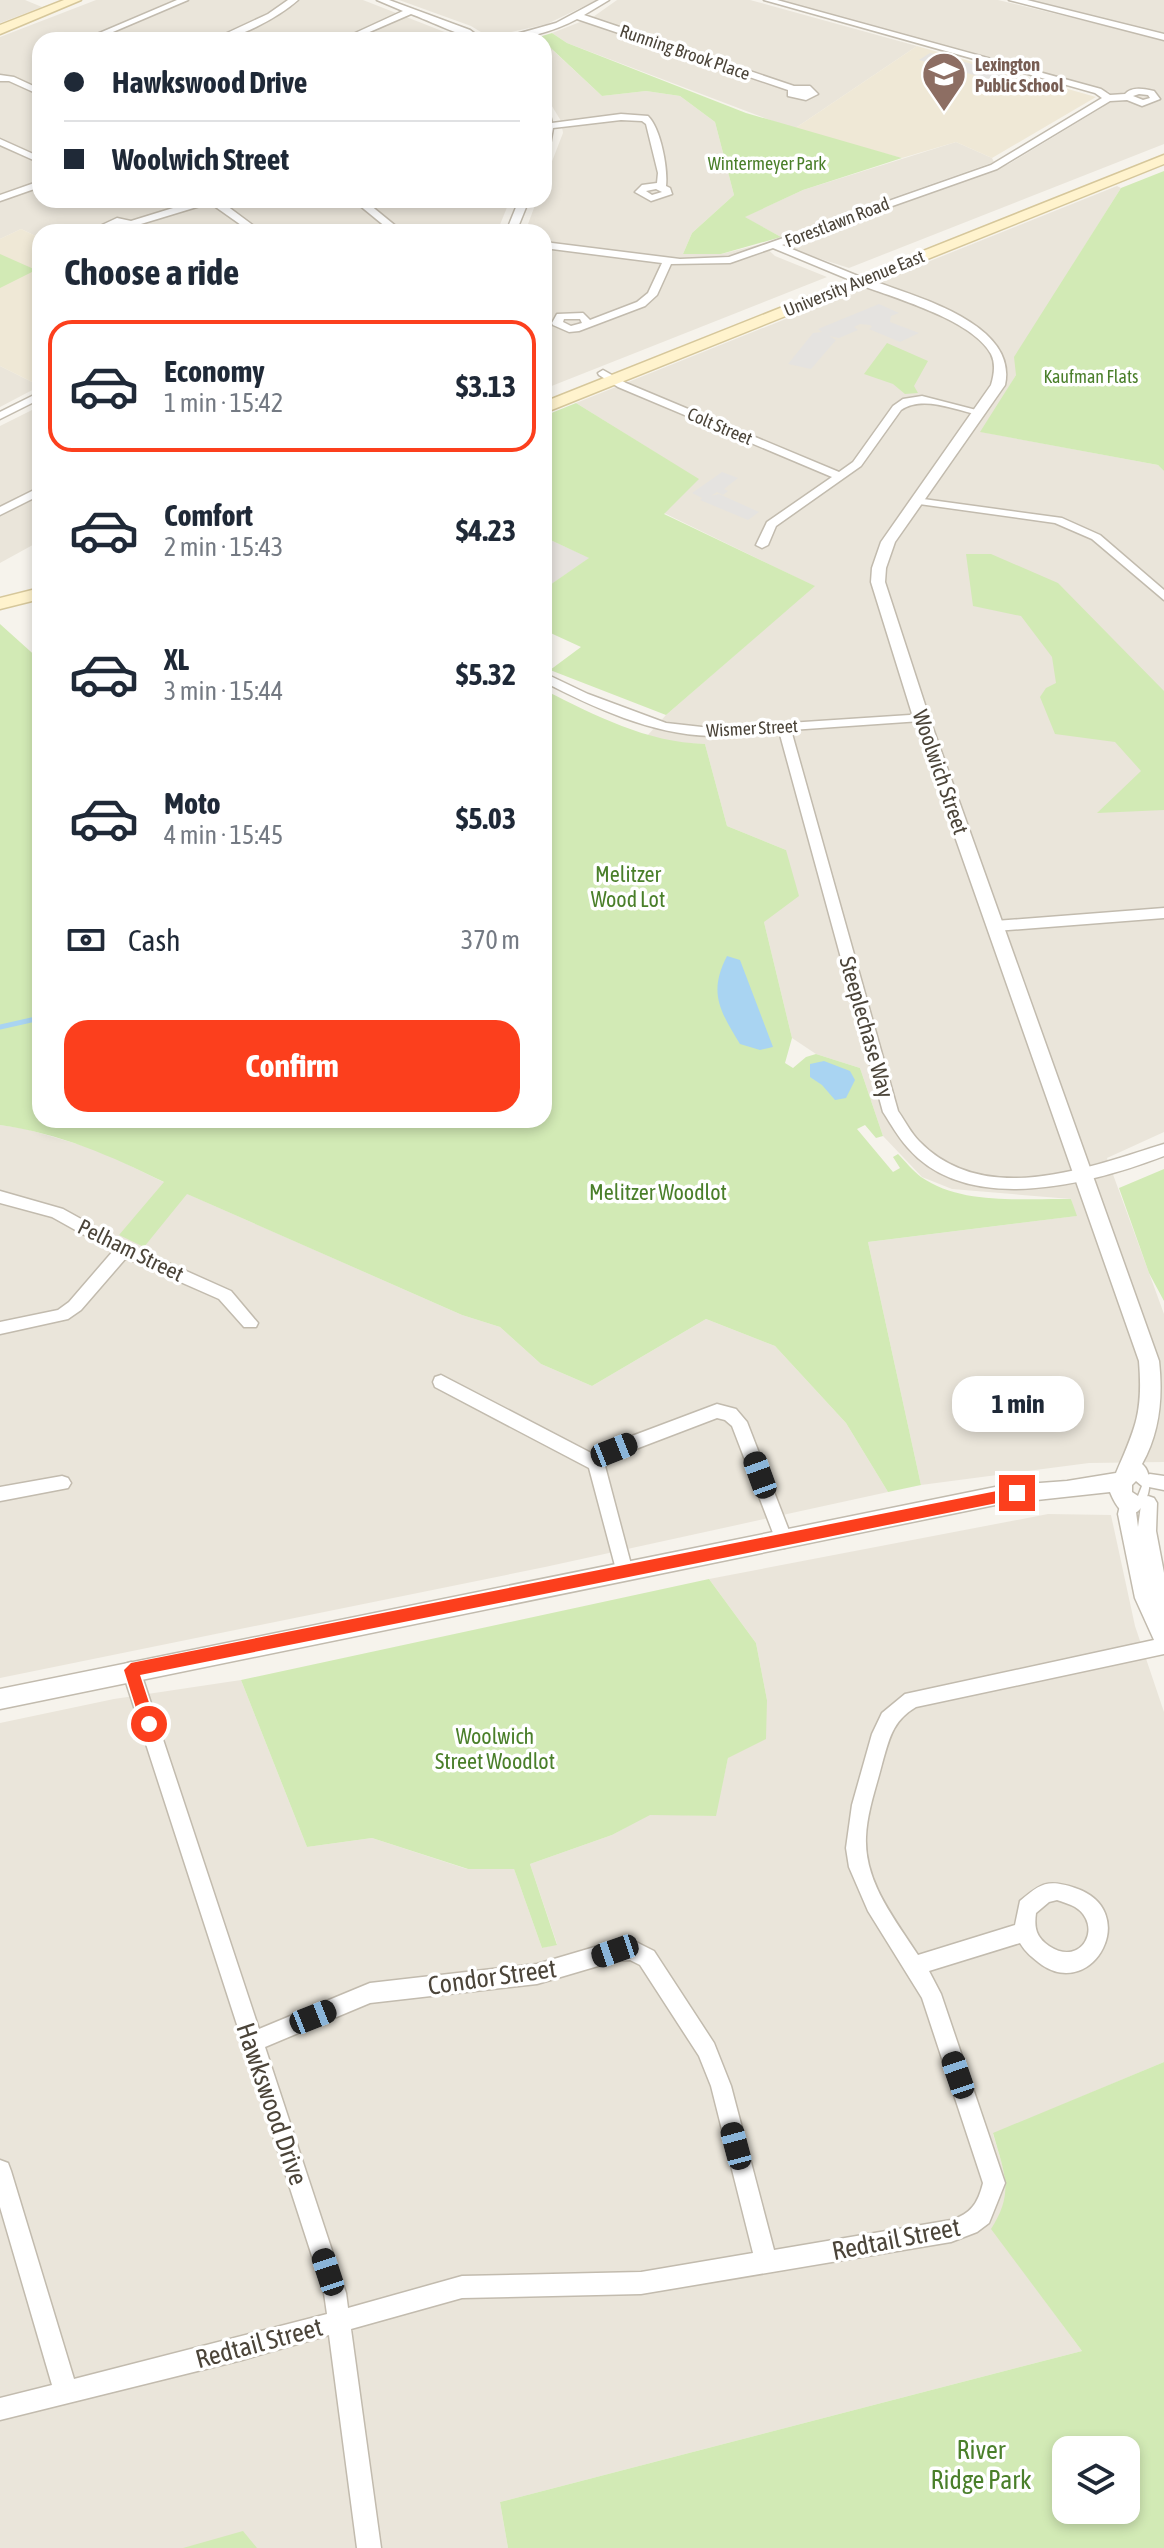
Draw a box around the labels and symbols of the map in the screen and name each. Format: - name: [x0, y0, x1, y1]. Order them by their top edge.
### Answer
- street label: Running Brook Place: [617, 20, 753, 84]
- school or university icon: Lexington Public School: [920, 50, 968, 113]
- place label: Lexington Public School: [975, 54, 1064, 96]
- park label: Wintermeyer Park: [708, 153, 826, 174]
- street label: Forestlawn Road: [782, 193, 892, 251]
- street label: University Avenue East: [781, 245, 927, 321]
- park label: Kaufman Flats: [1044, 366, 1138, 387]
- street label: Colt Street: [684, 403, 756, 449]
- street label: Woolwich Street: [908, 706, 974, 838]
- street label: Wismer Street: [706, 715, 798, 741]
- park label: Melitzer Wood Lot: [591, 861, 665, 912]
- street label: Steeplechase Way: [834, 953, 900, 1101]
- park label: Melitzer Woodlot: [589, 1179, 727, 1205]
- street label: Pelham Street: [74, 1213, 188, 1287]
- callout: 1 min: [951, 1377, 1083, 1433]
- car: [587, 1430, 641, 1470]
- car: [741, 1448, 779, 1502]
- route end: [999, 1475, 1035, 1511]
- route start: [131, 1706, 167, 1742]
- park label: Woolwich Street Woodlot: [435, 1723, 555, 1774]
- car: [588, 1932, 642, 1970]
- street label: Condor Street: [426, 1953, 558, 2001]
- car: [286, 1997, 340, 2037]
- street label: Hawkswood Drive: [230, 2019, 314, 2189]
- car: [939, 2048, 977, 2102]
- car: [718, 2120, 754, 2172]
- street label: Redtail Street: [829, 2212, 963, 2266]
- car: [309, 2245, 347, 2299]
- street label: Redtail Street: [192, 2312, 326, 2374]
- park label: River Ridge Park: [931, 2435, 1031, 2495]

